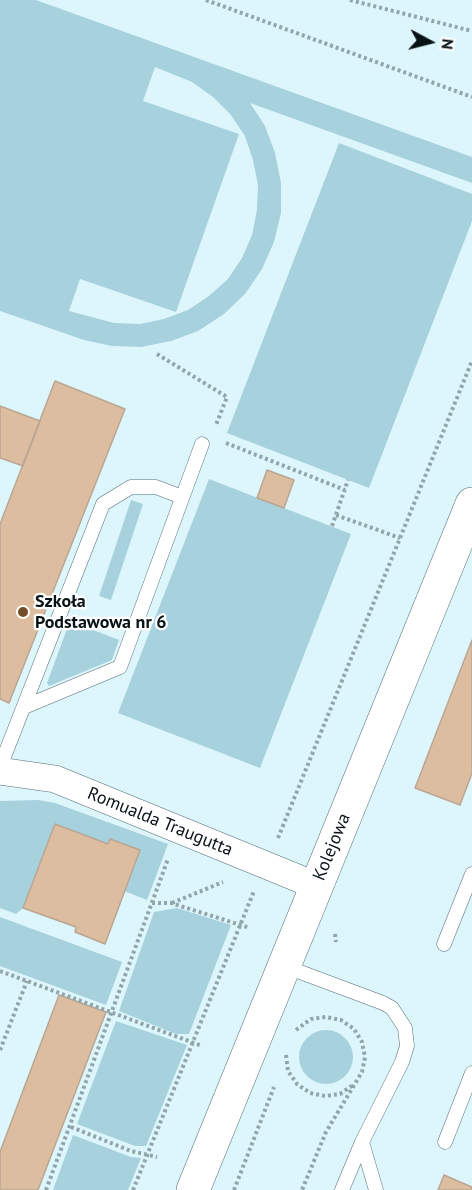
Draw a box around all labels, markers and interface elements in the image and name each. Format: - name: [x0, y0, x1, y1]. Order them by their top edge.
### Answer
- north arrow: [400, 12, 460, 72]
- text: N: [437, 38, 458, 51]
- place label: Szkoła Podstawowa nr 6: [35, 591, 166, 634]
- marker: Szkoła Podstawowa nr 6: [16, 605, 30, 619]
- street label: Romualda Traugutta: [84, 783, 236, 861]
- street label: Kolejowa: [309, 810, 355, 884]

